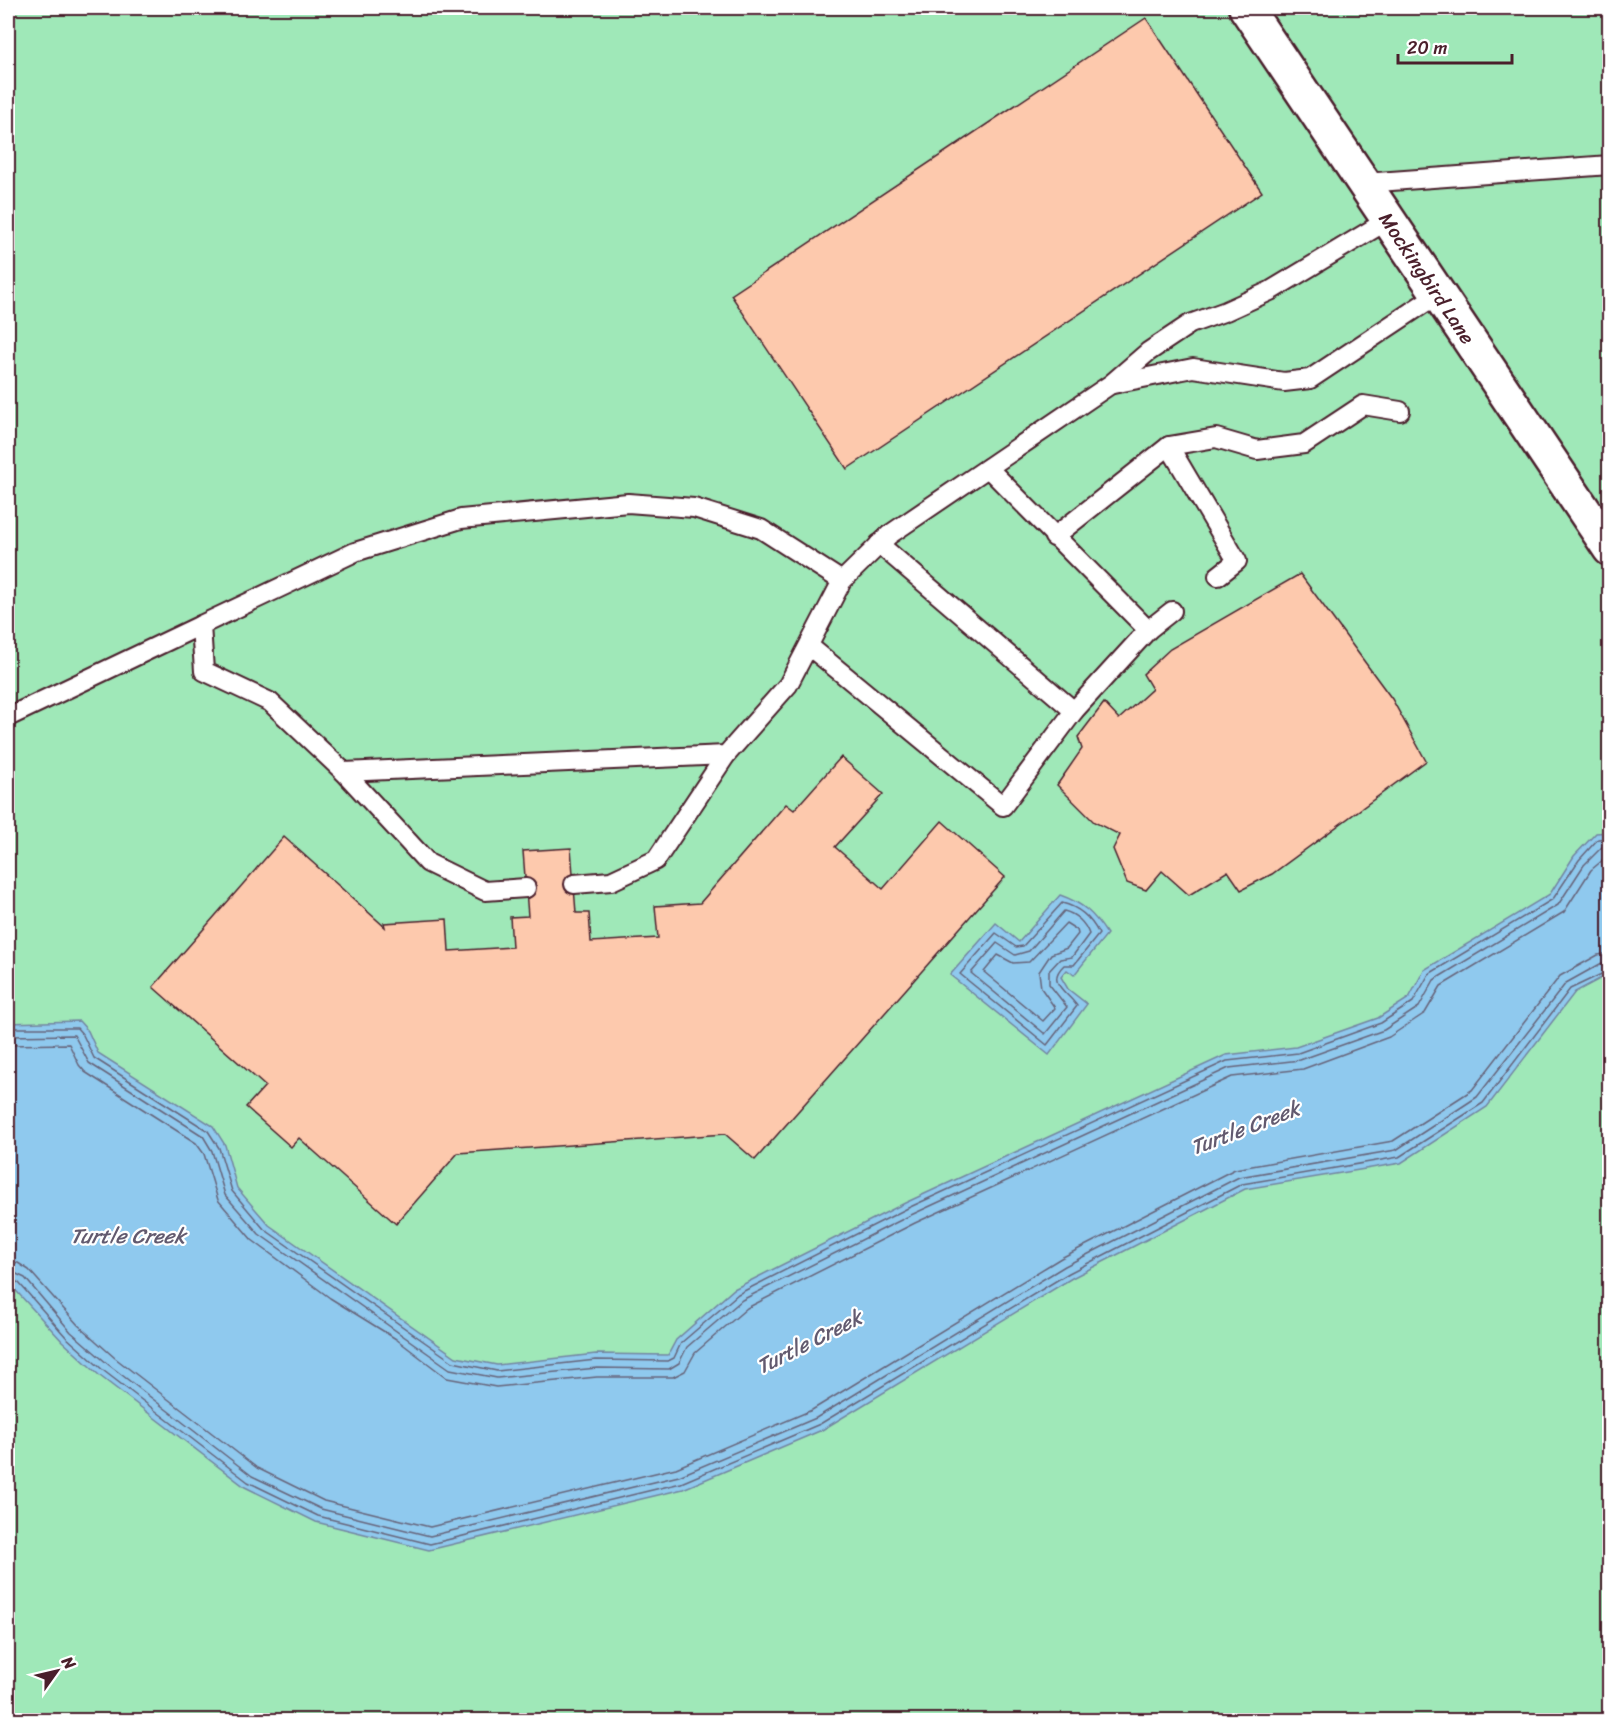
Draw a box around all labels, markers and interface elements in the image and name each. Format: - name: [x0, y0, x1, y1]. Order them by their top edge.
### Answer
- scale bar: [1398, 27, 1512, 65]
- text: 20 m: [1407, 32, 1447, 64]
- street label: Mockingbird Lane: [1369, 205, 1484, 352]
- water label: Turtle Creek: [1185, 1089, 1308, 1166]
- water label: Turtle Creek: [71, 1217, 188, 1255]
- water label: Turtle Creek: [749, 1298, 871, 1385]
- north arrow: [27, 1641, 87, 1701]
- text: N: [53, 1649, 85, 1676]

